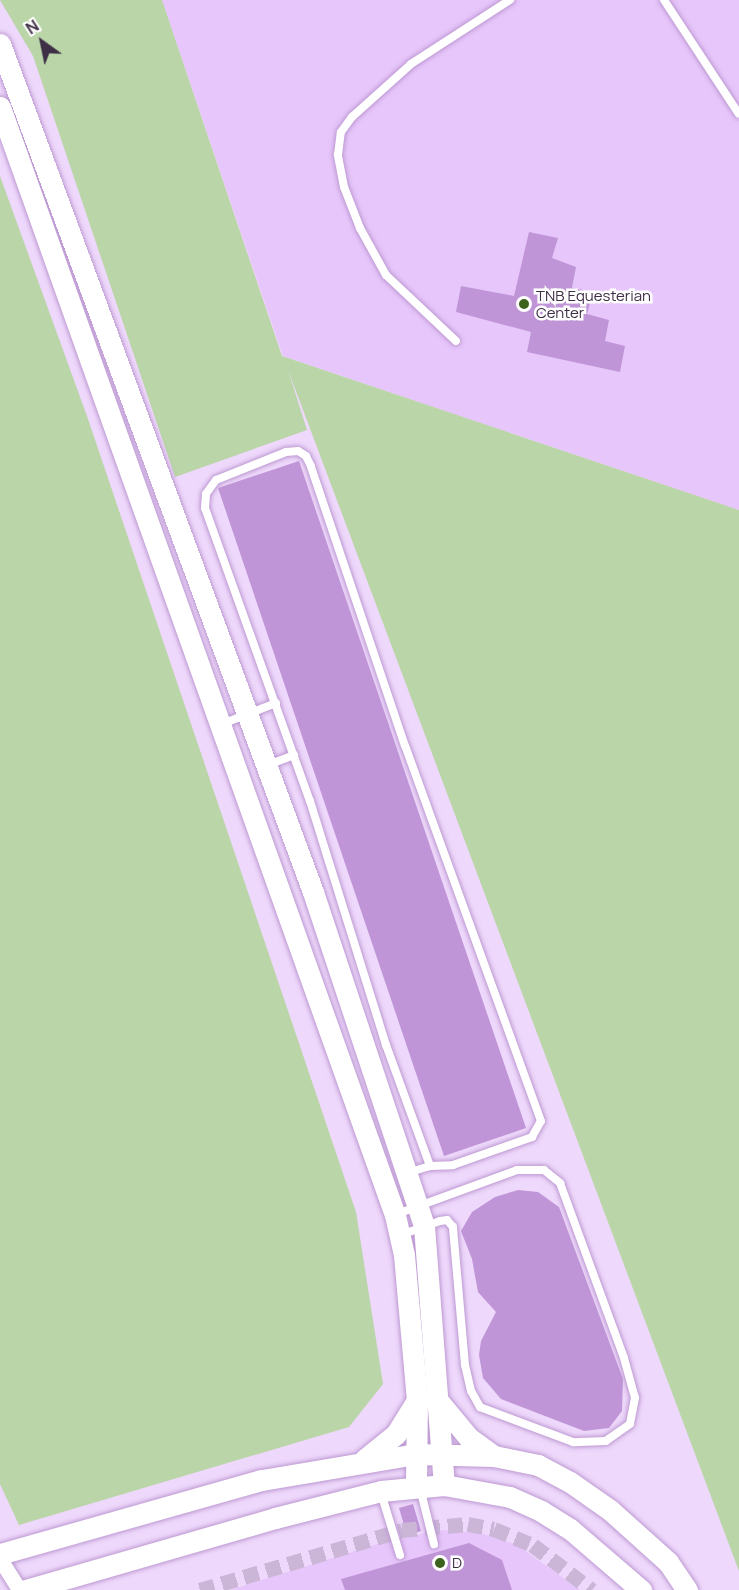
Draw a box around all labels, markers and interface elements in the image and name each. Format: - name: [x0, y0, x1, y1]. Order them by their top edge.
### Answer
- north arrow: [12, 12, 72, 72]
- text: N: [21, 15, 43, 39]
- place label: TNB Equesterian Center: [536, 286, 651, 321]
- marker: TNB Equesterian Center: [517, 297, 531, 311]
- place label: D: [452, 1554, 462, 1572]
- marker: D: [433, 1556, 447, 1570]

